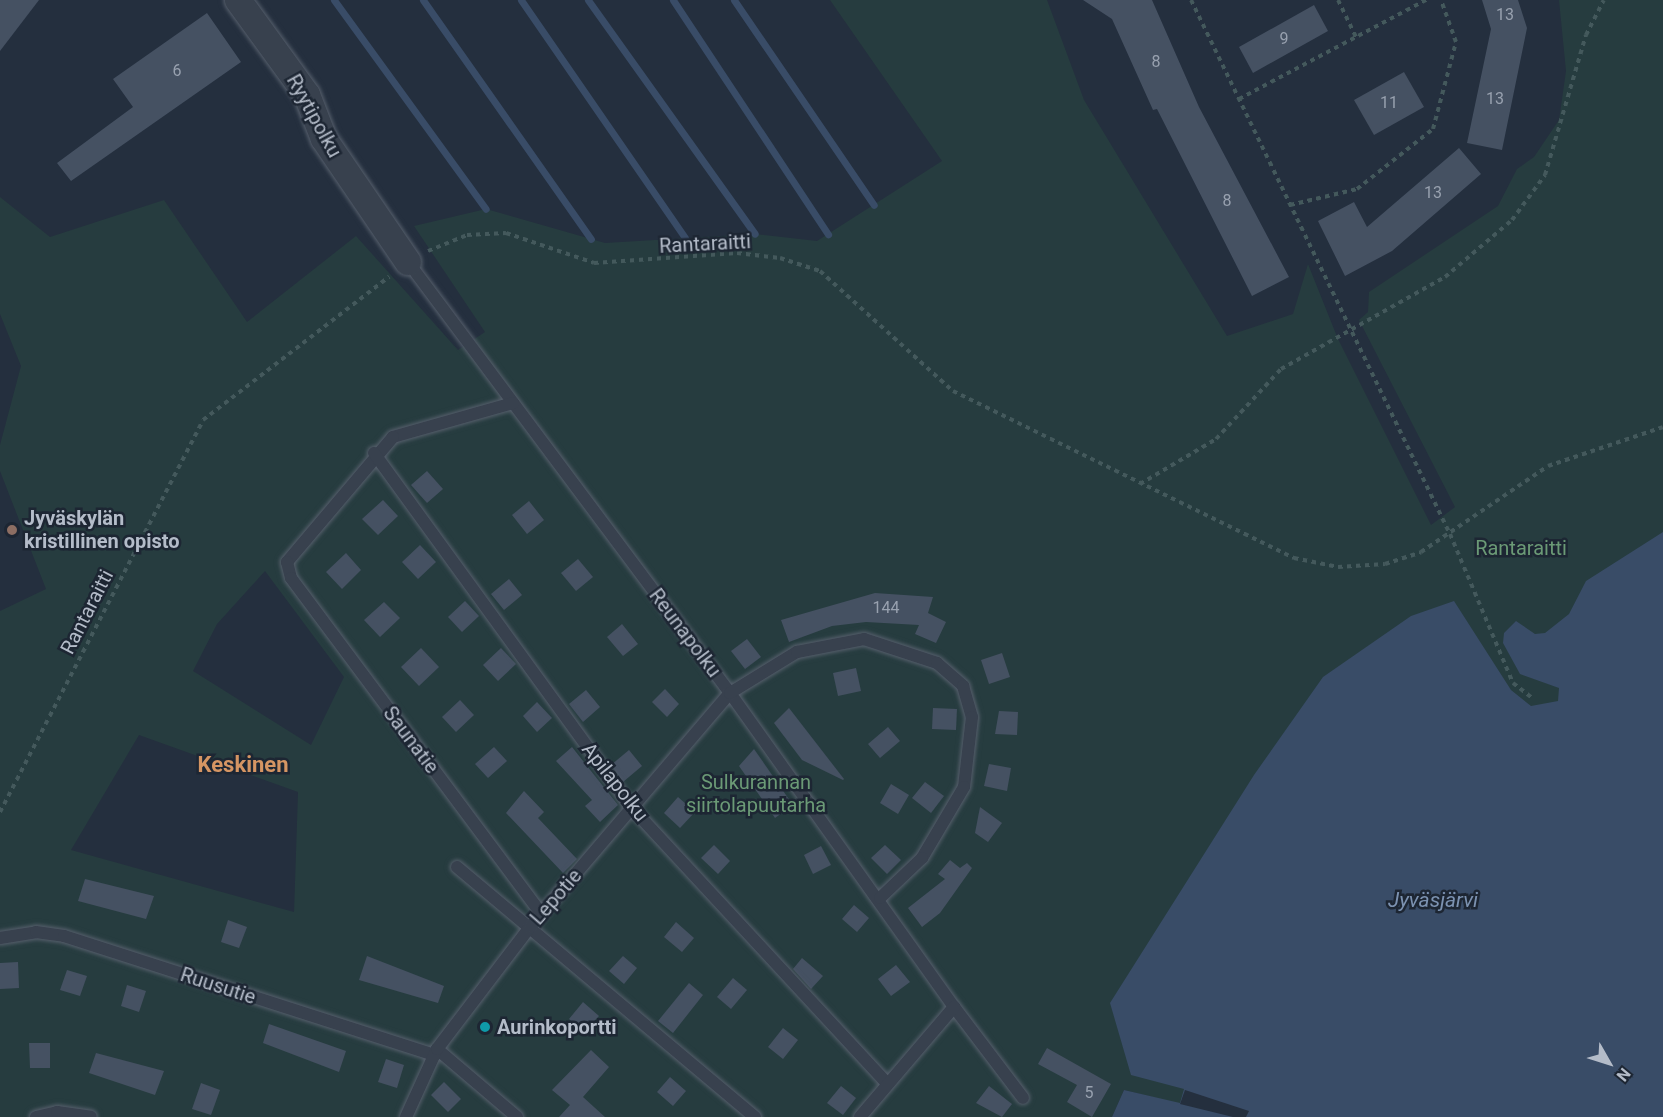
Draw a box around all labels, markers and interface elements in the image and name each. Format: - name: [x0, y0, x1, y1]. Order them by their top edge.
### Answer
- house number: 13: [1496, 5, 1514, 25]
- house number: 9: [1280, 29, 1288, 49]
- house number: 8: [1152, 52, 1160, 72]
- house number: 6: [173, 61, 181, 81]
- street label: Ryytipolku: [281, 70, 347, 162]
- house number: 13: [1486, 89, 1504, 109]
- house number: 11: [1380, 93, 1398, 113]
- house number: 13: [1424, 183, 1442, 203]
- house number: 8: [1223, 191, 1231, 211]
- street label: Rantaraitti: [659, 230, 751, 258]
- place label: Jyväskylän kristillinen opisto: [24, 506, 180, 553]
- marker: Jyväskylän kristillinen opisto: [5, 523, 19, 537]
- park label: Rantaraitti: [1475, 536, 1567, 560]
- street label: Rantaraitti: [55, 566, 119, 658]
- street label: Reunapolku: [644, 584, 726, 682]
- house number: 144: [873, 598, 899, 618]
- street label: Saunatie: [378, 702, 444, 778]
- street label: Apilapolku: [577, 738, 653, 826]
- district label: Keskinen: [197, 752, 289, 778]
- park label: Sulkurannan siirtolapuutarha: [686, 770, 826, 817]
- street label: Lepotie: [525, 864, 587, 930]
- water label: Jyväsjärvi: [1388, 887, 1478, 913]
- street label: Ruusutie: [177, 963, 259, 1009]
- place label: Aurinkoportti: [497, 1015, 617, 1039]
- marker: Aurinkoportti: [478, 1020, 492, 1034]
- north arrow: [1579, 1033, 1639, 1093]
- text: N: [1612, 1064, 1634, 1085]
- house number: 5: [1085, 1083, 1093, 1103]

